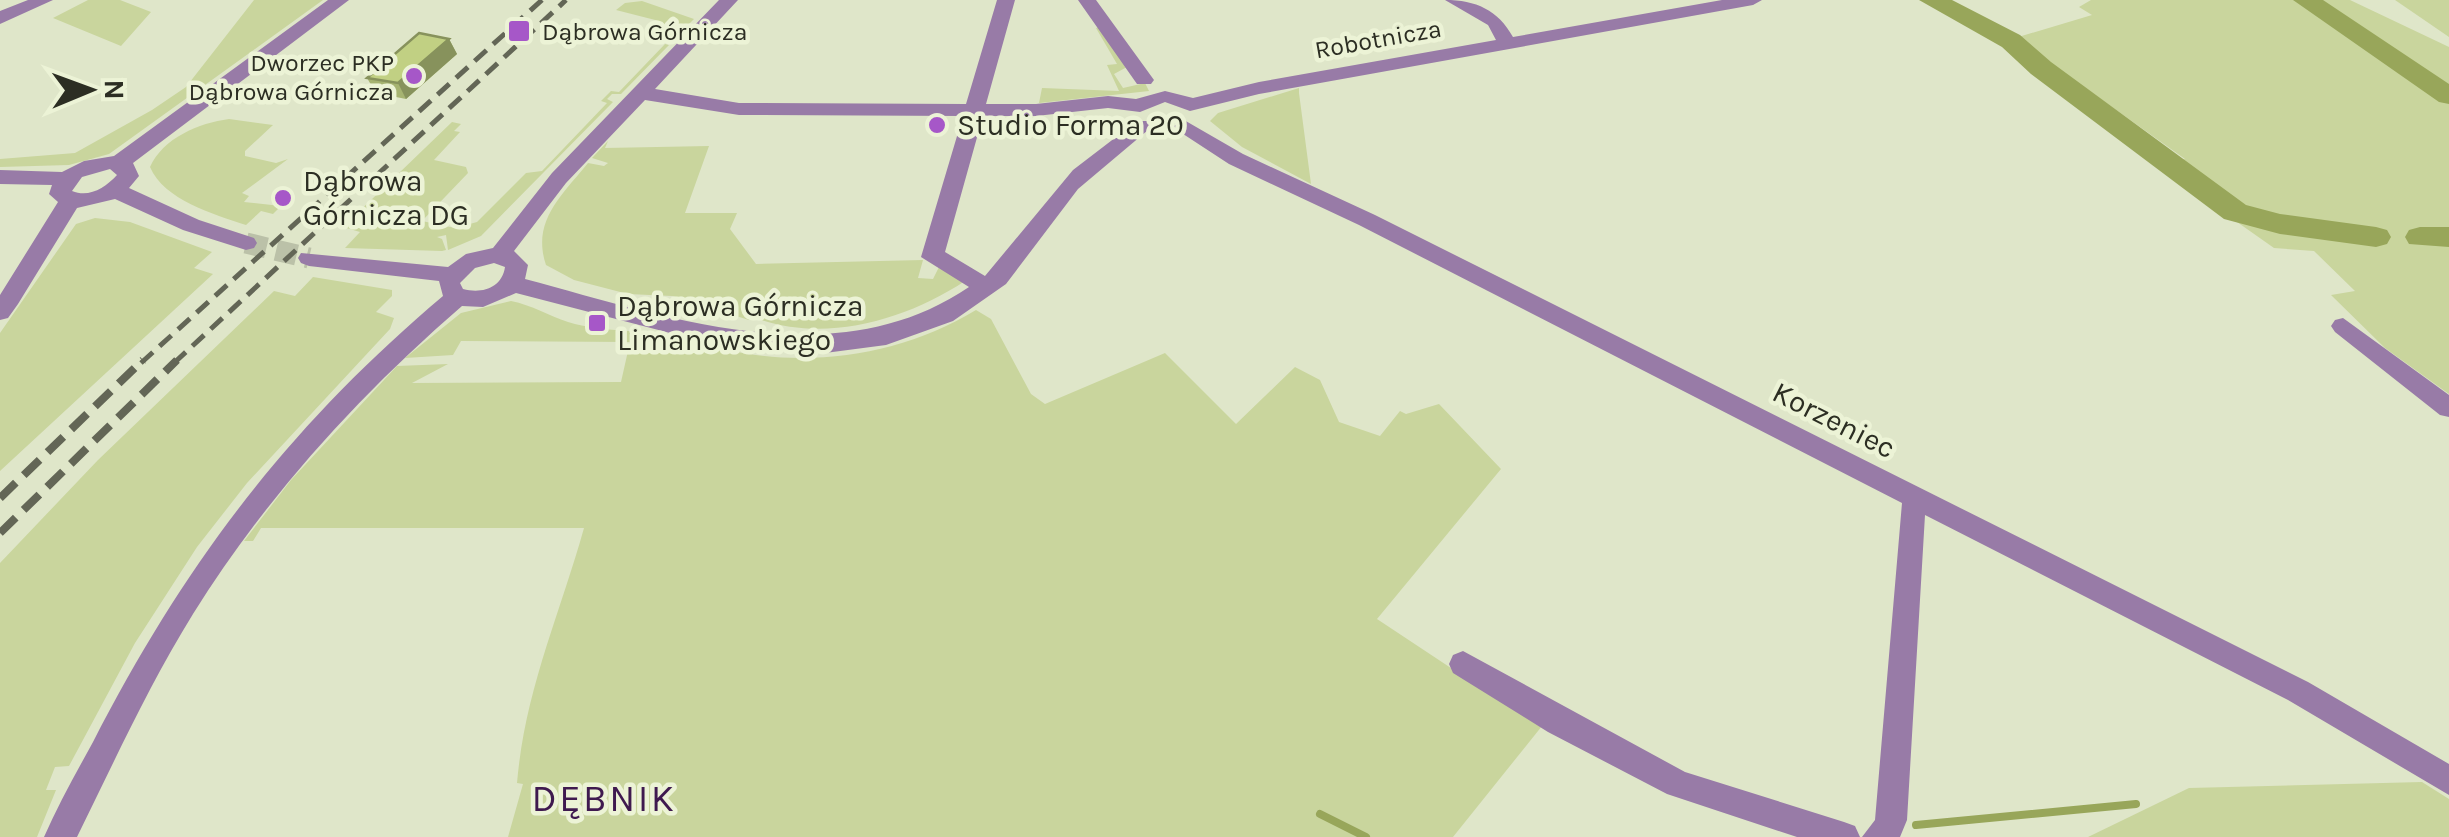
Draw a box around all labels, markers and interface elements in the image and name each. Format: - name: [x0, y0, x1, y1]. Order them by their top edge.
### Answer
- street label: Robotnicza: [1312, 14, 1444, 64]
- place label: Dąbrowa Górnicza: [542, 17, 747, 46]
- marker: Dąbrowa Górnicza: [506, 18, 532, 44]
- north arrow: [40, 40, 140, 140]
- place label: Dworzec PKP Dąbrowa Górnicza: [189, 48, 394, 106]
- marker: Dworzec PKP Dąbrowa Górnicza: [403, 65, 425, 87]
- text: N: [98, 79, 131, 100]
- place label: Studio Forma 20: [957, 107, 1184, 143]
- marker: Studio Forma 20: [926, 114, 948, 136]
- place label: Dąbrowa Górnicza DG: [303, 163, 469, 233]
- marker: Dąbrowa Górnicza DG: [272, 187, 294, 209]
- place label: Dąbrowa Górnicza Limanowskiego: [617, 288, 864, 358]
- marker: Dąbrowa Górnicza Limanowskiego: [586, 312, 608, 334]
- street label: Korzeniec: [1767, 374, 1901, 466]
- district label: DĘBNIK: [532, 776, 676, 821]

